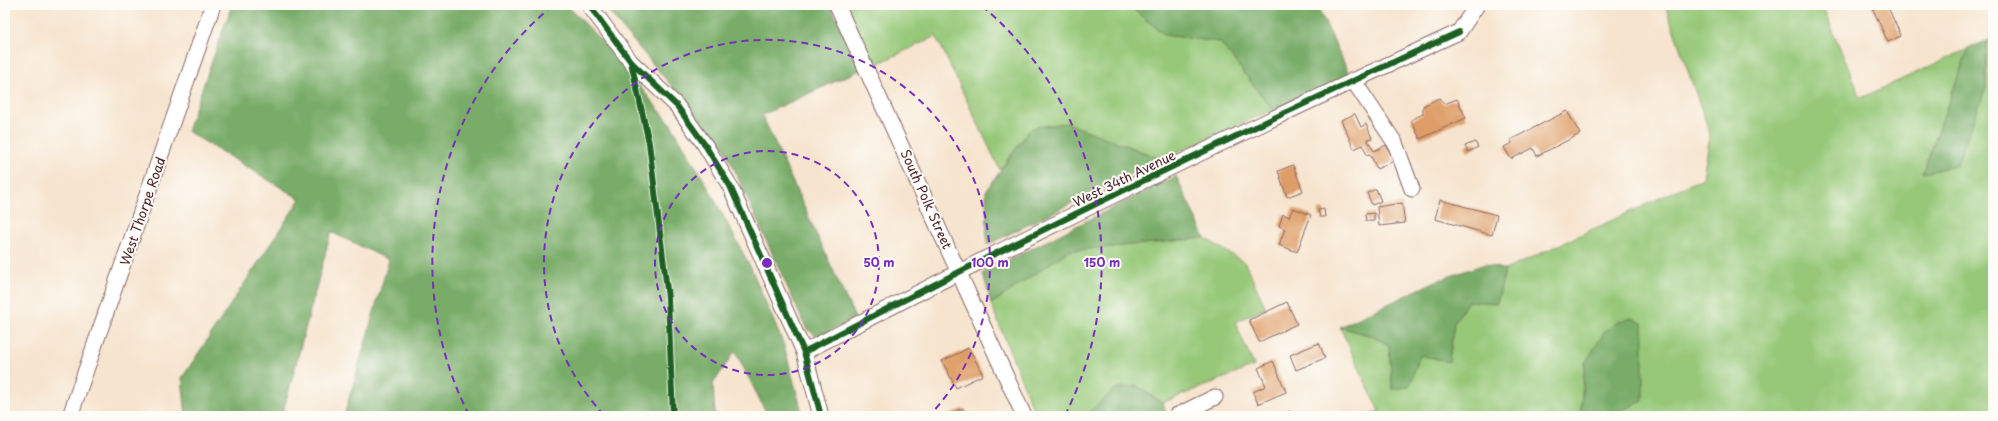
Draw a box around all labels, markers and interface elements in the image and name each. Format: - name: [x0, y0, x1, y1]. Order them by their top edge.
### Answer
- street label: West 34th Avenue: [1070, 145, 1178, 211]
- street label: South Polk Street: [897, 146, 957, 252]
- street label: West Thorpe Road: [115, 154, 169, 268]
- text: 50 m: [863, 253, 895, 271]
- text: 100 m: [971, 253, 1009, 271]
- text: 150 m: [1084, 253, 1120, 271]
- centre of rings: [760, 256, 774, 270]

